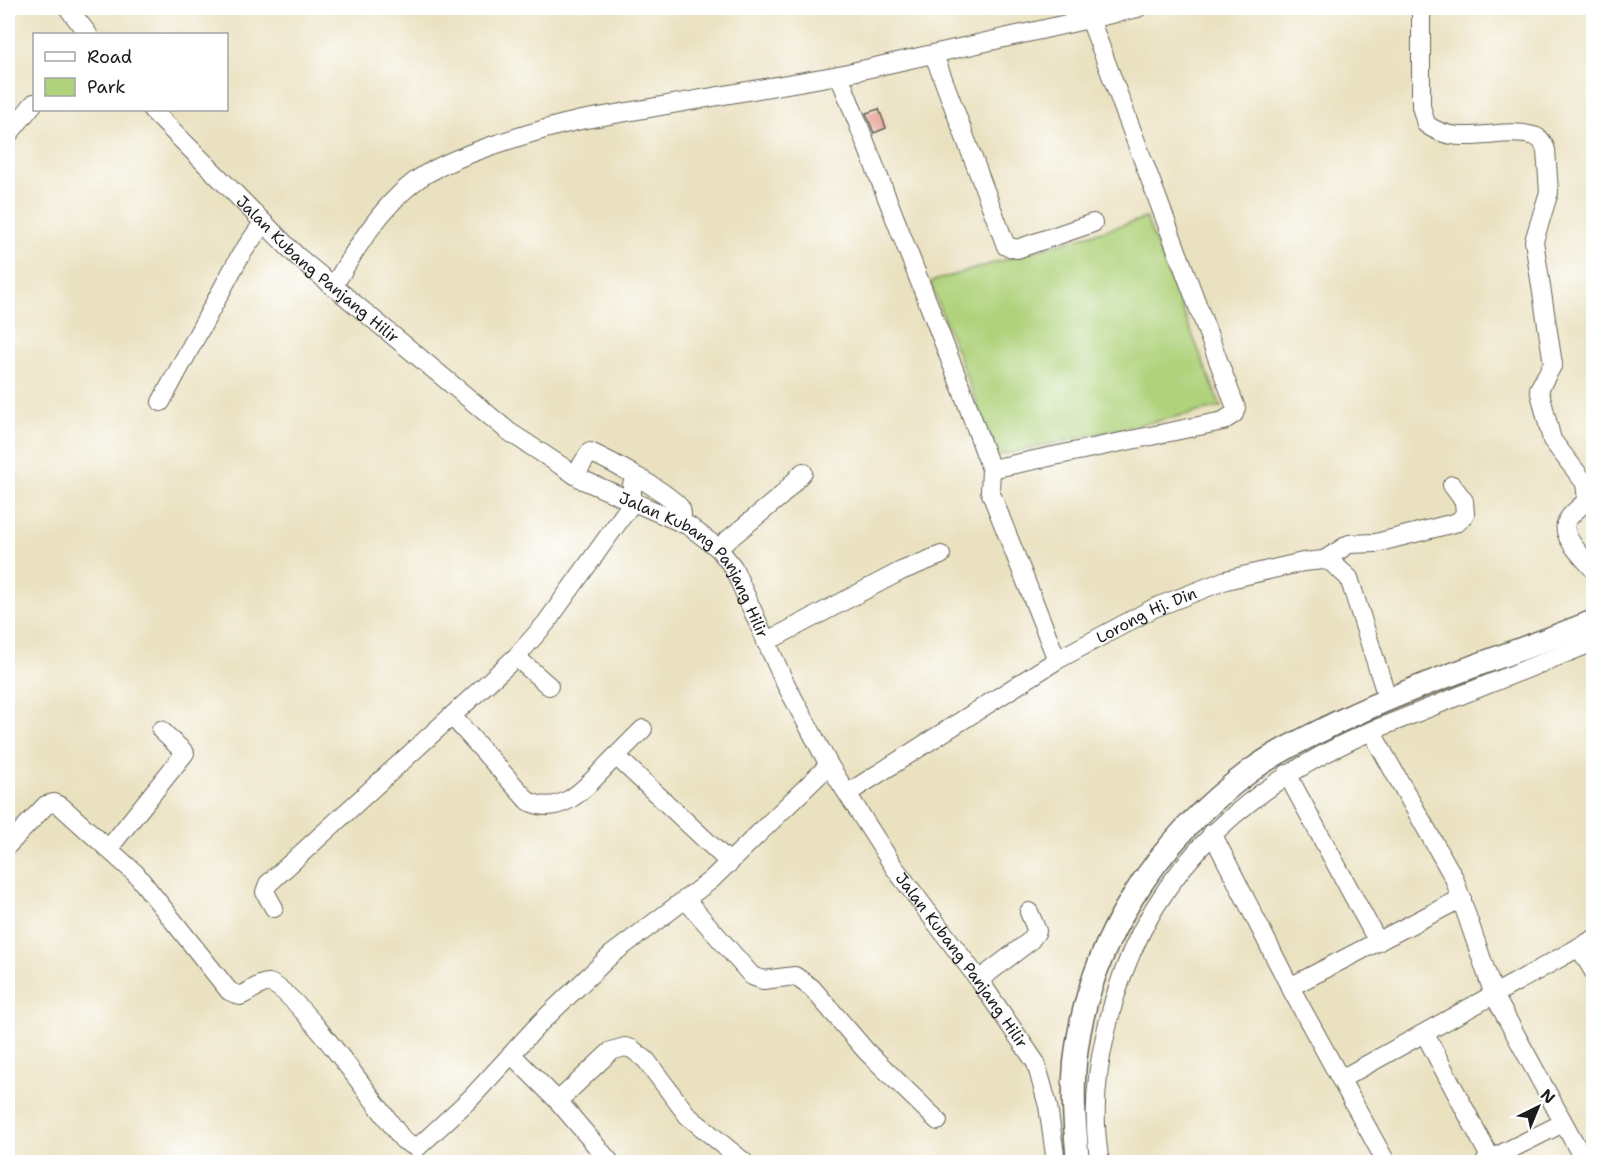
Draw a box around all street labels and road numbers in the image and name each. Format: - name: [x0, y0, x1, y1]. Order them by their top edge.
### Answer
- street label: Jalan Kubang Panjang Hilir: [232, 191, 404, 348]
- street label: Jalan Kubang Panjang Hilir: [616, 487, 773, 641]
- street label: Lorong Hj. Din: [1093, 582, 1200, 648]
- street label: Jalan Kubang Panjang Hilir: [891, 868, 1032, 1052]

